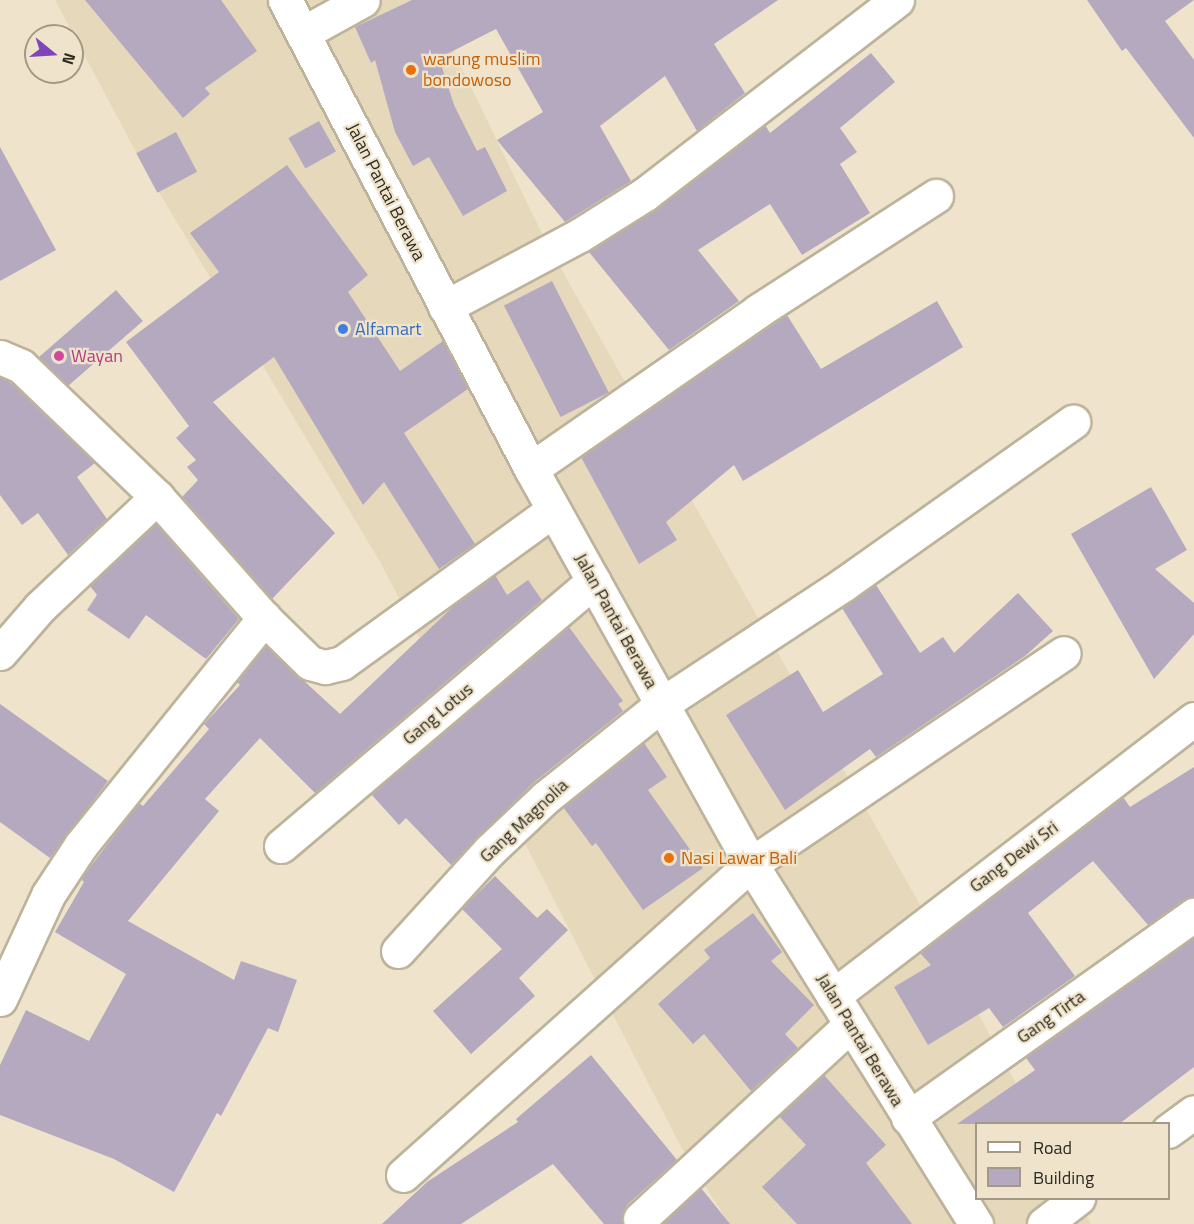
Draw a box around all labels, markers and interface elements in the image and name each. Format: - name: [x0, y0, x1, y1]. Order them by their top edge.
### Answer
- north arrow: [24, 24, 84, 84]
- place label: warung muslim bondowoso: [423, 49, 540, 92]
- text: N: [56, 50, 82, 68]
- marker: warung muslim bondowoso: [404, 63, 418, 77]
- street label: Jalan Pantai Berawa: [342, 120, 430, 264]
- place label: Alfamart: [355, 318, 421, 340]
- marker: Alfamart: [336, 322, 350, 336]
- place label: Wayan: [71, 345, 123, 367]
- marker: Wayan: [52, 349, 66, 363]
- street label: Jalan Pantai Berawa: [570, 549, 662, 693]
- street label: Gang Lotus: [398, 678, 478, 750]
- street label: Gang Magnolia: [475, 775, 573, 867]
- street label: Gang Dewi Sri: [966, 817, 1062, 897]
- place label: Nasi Lawar Bali: [681, 847, 797, 869]
- marker: Nasi Lawar Bali: [662, 851, 676, 865]
- street label: Jalan Pantai Berawa: [812, 969, 908, 1111]
- street label: Gang Tirta: [1013, 986, 1089, 1048]
- legend: [975, 1122, 1170, 1200]
- text: Road: [1033, 1134, 1072, 1161]
- text: Building: [1033, 1164, 1094, 1191]

